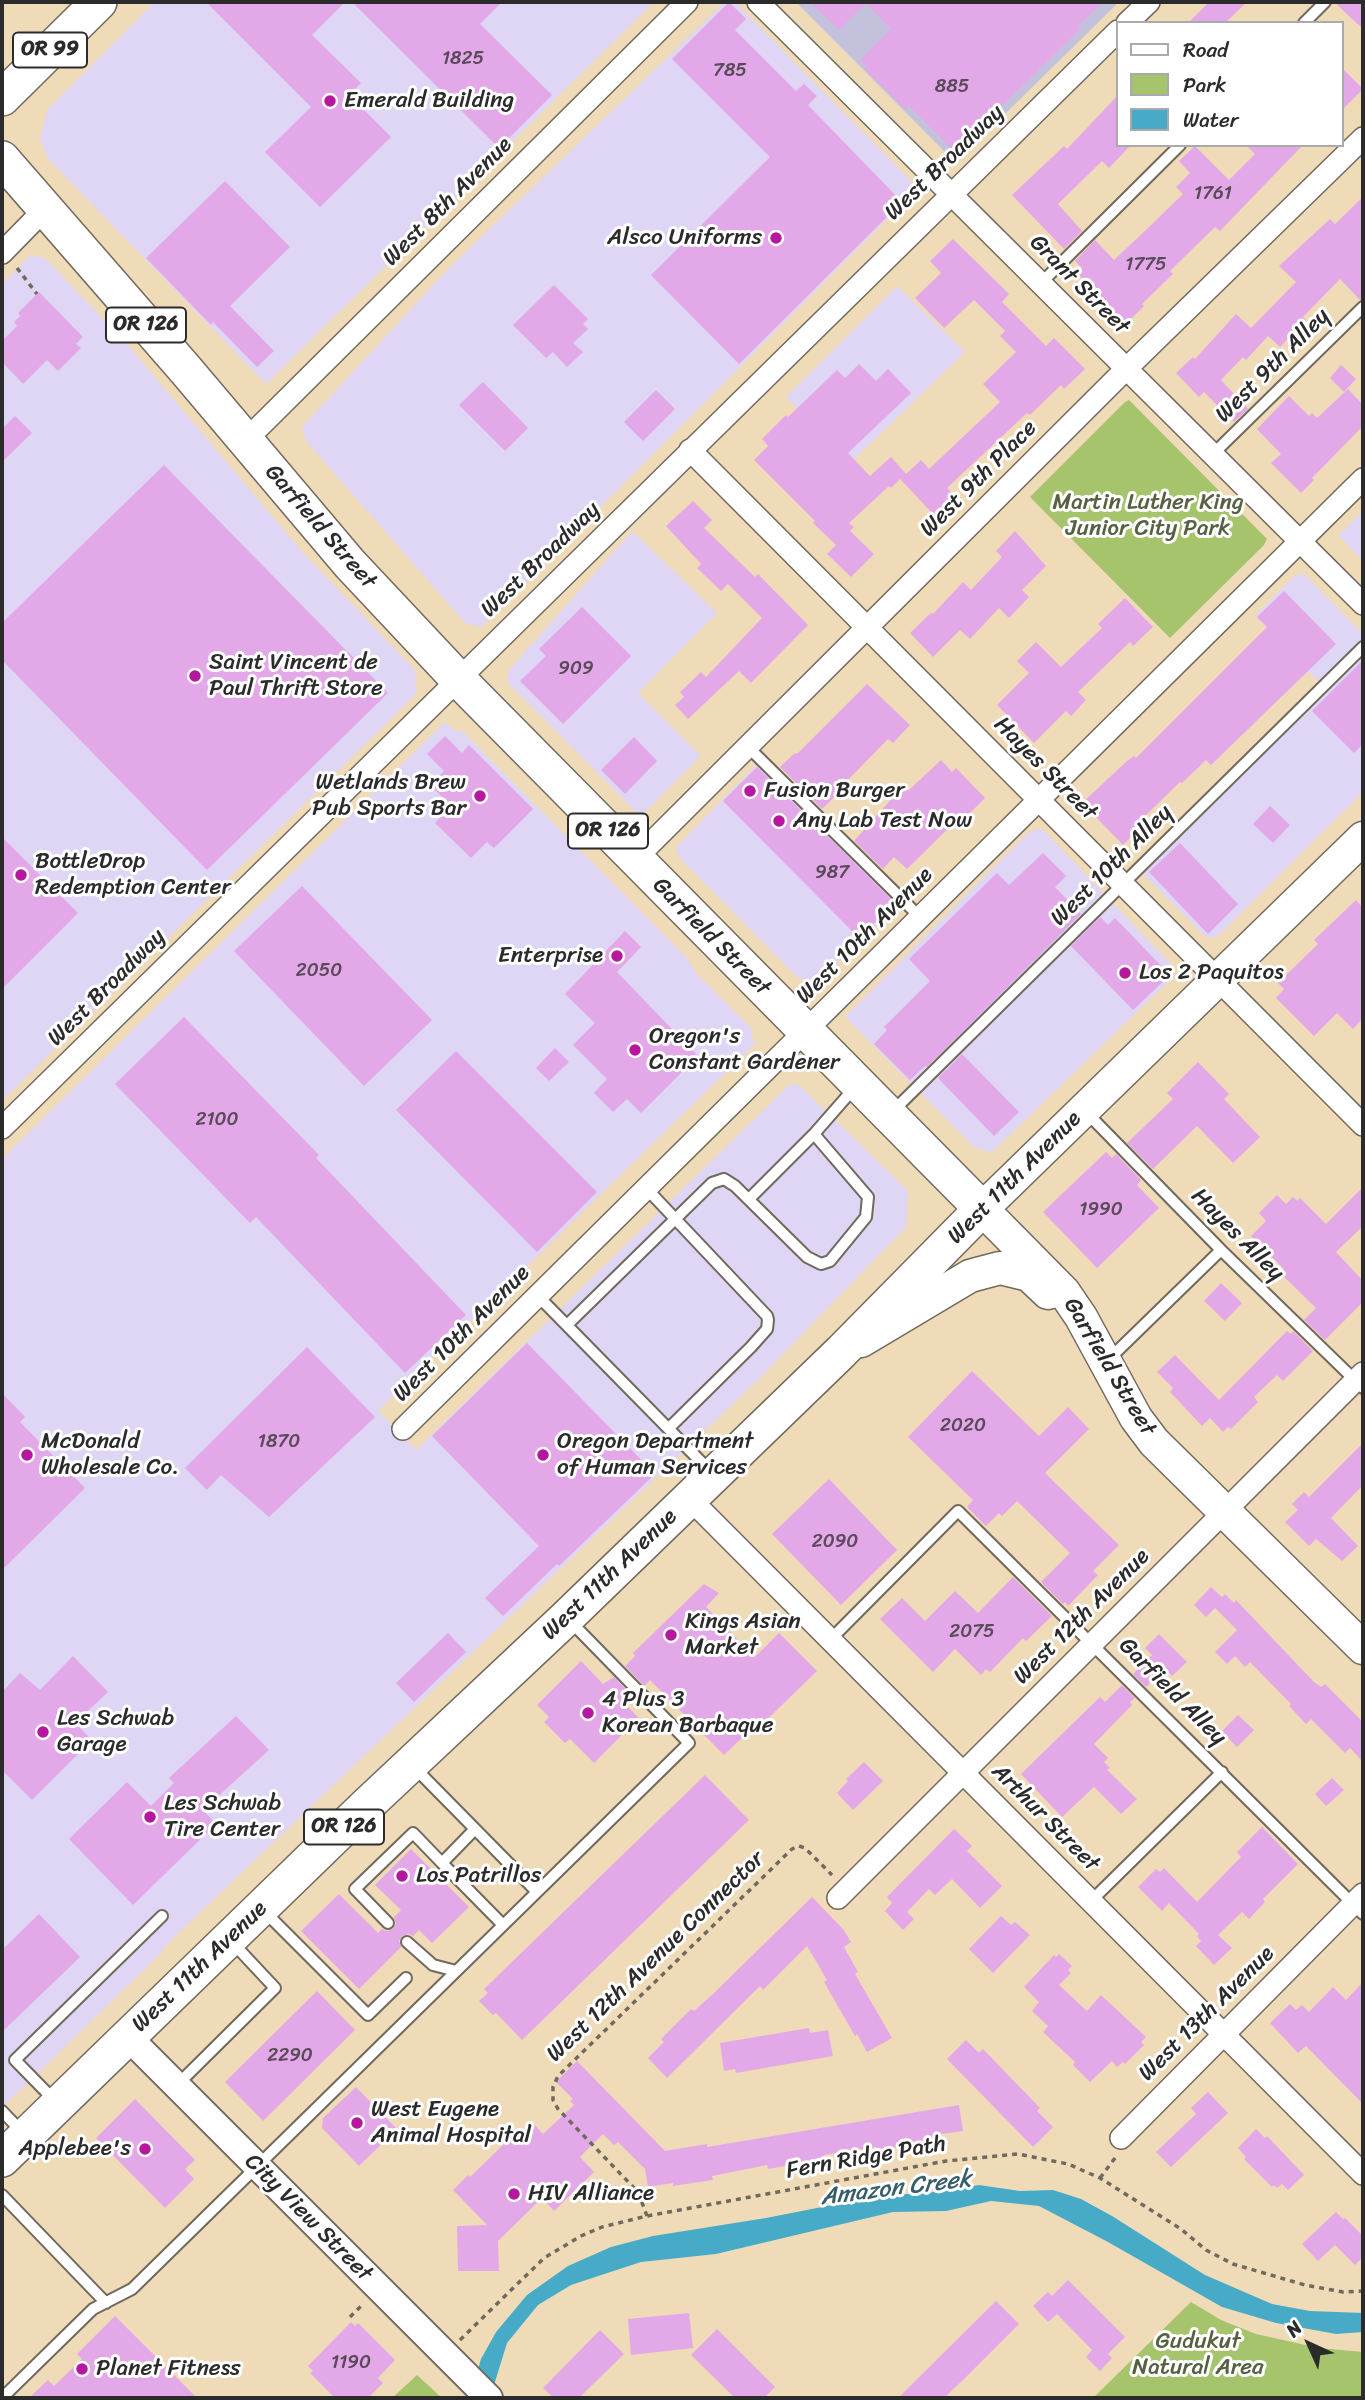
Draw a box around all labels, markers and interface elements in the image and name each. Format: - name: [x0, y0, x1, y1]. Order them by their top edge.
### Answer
- legend: [1116, 21, 1344, 147]
- text: Road: [1183, 31, 1228, 69]
- road number: OR 99: [13, 32, 87, 68]
- house number: 1825: [442, 48, 484, 70]
- house number: 785: [713, 60, 747, 82]
- text: Park: [1183, 66, 1226, 104]
- house number: 885: [935, 76, 969, 98]
- place label: Emerald Building: [344, 87, 514, 115]
- marker: Emerald Building: [322, 93, 338, 109]
- street label: West Broadway: [880, 99, 1010, 227]
- text: Water: [1183, 101, 1238, 139]
- street label: West 8th Avenue: [378, 132, 518, 272]
- house number: 1761: [1194, 183, 1232, 205]
- place label: Alsco Uniforms: [607, 224, 762, 252]
- street label: Grant Street: [1023, 229, 1135, 341]
- marker: Alsco Uniforms: [768, 230, 784, 246]
- house number: 1775: [1125, 254, 1167, 276]
- street label: West 9th Alley: [1210, 303, 1336, 429]
- road number: OR 126: [106, 308, 186, 342]
- street label: West 9th Place: [915, 415, 1043, 543]
- street label: Garfield Street: [259, 459, 381, 595]
- park label: Martin Luther King Junior City Park: [1052, 489, 1244, 543]
- street label: West Broadway: [476, 496, 606, 624]
- place label: Saint Vincent de Paul Thrift Store: [209, 649, 383, 703]
- house number: 909: [558, 658, 594, 680]
- marker: Saint Vincent de Paul Thrift Store: [187, 668, 203, 684]
- street label: Hayes Street: [988, 712, 1102, 826]
- place label: Wetlands Brew Pub Sports Bar: [312, 769, 466, 823]
- place label: Fusion Burger: [764, 777, 905, 805]
- marker: Fusion Burger: [742, 783, 758, 799]
- marker: Wetlands Brew Pub Sports Bar: [472, 788, 488, 804]
- street label: West 10th Alley: [1046, 800, 1178, 932]
- place label: Any Lab Test Now: [793, 807, 972, 835]
- marker: Any Lab Test Now: [771, 813, 787, 829]
- road number: OR 126: [568, 814, 648, 848]
- place label: BottleDrop Redemption Center: [35, 848, 231, 902]
- street label: West 10th Avenue: [791, 862, 939, 1010]
- house number: 987: [815, 862, 849, 884]
- marker: BottleDrop Redemption Center: [13, 867, 29, 883]
- street label: Garfield Street: [646, 872, 776, 1002]
- street label: West Broadway: [42, 923, 172, 1053]
- place label: Enterprise: [498, 942, 603, 970]
- marker: Enterprise: [609, 948, 625, 964]
- place label: Los 2 Paquitos: [1139, 959, 1284, 987]
- house number: 2050: [296, 960, 342, 982]
- marker: Los 2 Paquitos: [1117, 965, 1133, 981]
- place label: Oregon's Constant Gardener: [649, 1023, 840, 1077]
- marker: Oregon's Constant Gardener: [627, 1042, 643, 1058]
- street label: West 11th Avenue: [943, 1106, 1087, 1250]
- house number: 2100: [195, 1109, 239, 1131]
- street label: Hayes Alley: [1185, 1183, 1289, 1287]
- house number: 1990: [1079, 1199, 1123, 1221]
- street label: West 10th Avenue: [388, 1260, 536, 1408]
- street label: Garfield Street: [1057, 1293, 1161, 1441]
- house number: 2020: [940, 1415, 986, 1437]
- place label: McDonald Wholesale Co.: [41, 1428, 179, 1482]
- place label: Oregon Department of Human Services: [557, 1428, 753, 1482]
- house number: 1870: [258, 1431, 300, 1453]
- marker: McDonald Wholesale Co.: [19, 1447, 35, 1463]
- marker: Oregon Department of Human Services: [535, 1447, 551, 1463]
- street label: West 11th Avenue: [537, 1503, 683, 1647]
- house number: 2090: [812, 1531, 858, 1553]
- street label: West 12th Avenue: [1008, 1543, 1156, 1691]
- place label: Kings Asian Market: [685, 1608, 801, 1662]
- house number: 2075: [949, 1621, 995, 1643]
- marker: Kings Asian Market: [663, 1627, 679, 1643]
- street label: Garfield Alley: [1113, 1633, 1231, 1751]
- place label: 4 Plus 3 Korean Barbaque: [602, 1686, 774, 1740]
- place label: Les Schwab Garage: [57, 1705, 174, 1759]
- marker: 4 Plus 3 Korean Barbaque: [580, 1705, 596, 1721]
- marker: Les Schwab Garage: [35, 1724, 51, 1740]
- street label: Arthur Street: [985, 1758, 1105, 1878]
- place label: Les Schwab Tire Center: [164, 1790, 281, 1844]
- marker: Les Schwab Tire Center: [142, 1809, 158, 1825]
- road number: OR 126: [304, 1810, 384, 1844]
- street label: West 12th Avenue Connector: [541, 1846, 771, 2068]
- place label: Los Patrillos: [416, 1862, 541, 1890]
- marker: Los Patrillos: [394, 1868, 410, 1884]
- street label: West 11th Avenue: [127, 1895, 273, 2039]
- street label: West 13th Avenue: [1134, 1941, 1280, 2087]
- house number: 2290: [267, 2045, 313, 2067]
- place label: West Eugene Animal Hospital: [371, 2096, 531, 2150]
- marker: West Eugene Animal Hospital: [349, 2115, 365, 2131]
- street label: Fern Ridge Path: [784, 2130, 948, 2186]
- place label: Applebee's: [19, 2135, 131, 2163]
- marker: Applebee's: [137, 2141, 153, 2157]
- street label: City View Street: [238, 2148, 378, 2288]
- water label: Amazon Creek: [819, 2165, 973, 2213]
- place label: HIV Alliance: [528, 2180, 654, 2208]
- marker: HIV Alliance: [506, 2186, 522, 2202]
- north arrow: [1274, 2309, 1344, 2379]
- text: N: [1277, 2312, 1310, 2345]
- park label: Gudukut Natural Area: [1132, 2328, 1264, 2382]
- house number: 1190: [331, 2352, 371, 2374]
- place label: Planet Fitness: [96, 2355, 241, 2383]
- marker: Planet Fitness: [74, 2361, 90, 2377]

